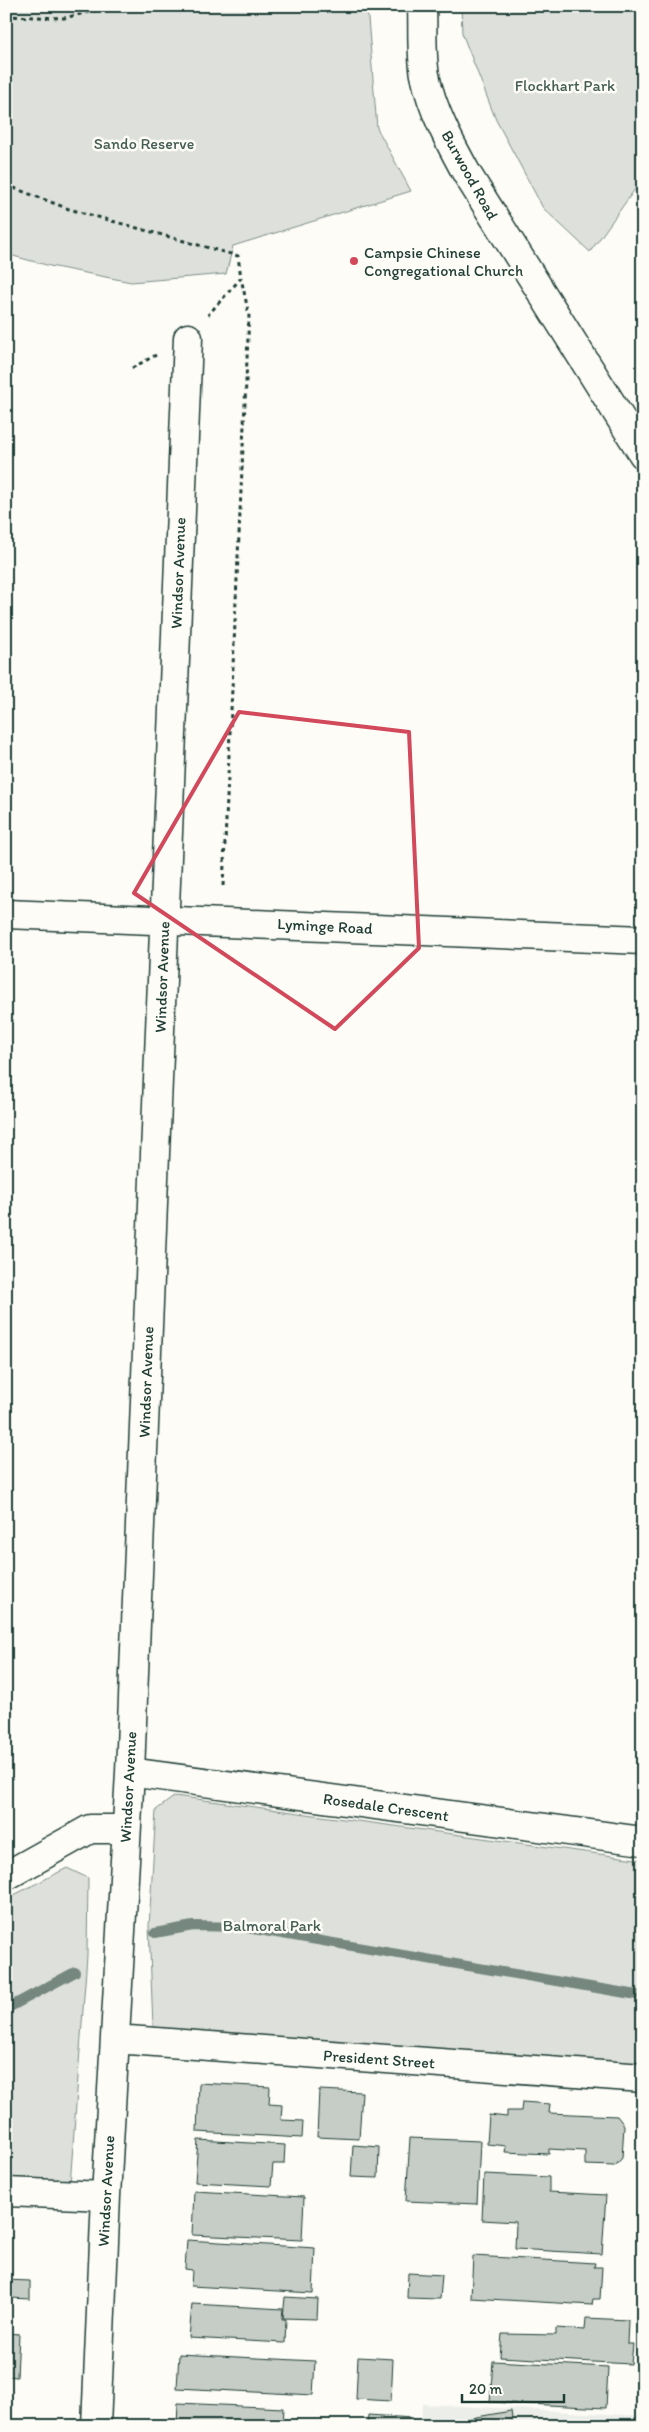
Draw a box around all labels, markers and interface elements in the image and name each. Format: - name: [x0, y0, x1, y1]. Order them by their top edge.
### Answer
- park label: Flockhart Park: [515, 76, 615, 95]
- street label: Burwood Road: [438, 127, 502, 223]
- park label: Sando Reserve: [94, 134, 194, 153]
- place label: Campsie Chinese Congregational Church: [364, 243, 523, 280]
- marker: Campsie Chinese Congregational Church: [348, 255, 360, 267]
- street label: Windsor Avenue: [167, 517, 189, 629]
- street label: Lyminge Road: [277, 914, 374, 938]
- street label: Windsor Avenue: [151, 921, 173, 1033]
- street label: Windsor Avenue: [135, 1326, 157, 1438]
- street label: Windsor Avenue: [116, 1731, 140, 1843]
- street label: Rosedale Crescent: [322, 1789, 450, 1825]
- park label: Balmoral Park: [223, 1916, 322, 1935]
- street label: President Street: [322, 2046, 436, 2072]
- street label: Windsor Avenue: [94, 2135, 118, 2247]
- scale bar: [462, 2372, 564, 2404]
- text: 20 m: [469, 2380, 503, 2398]

